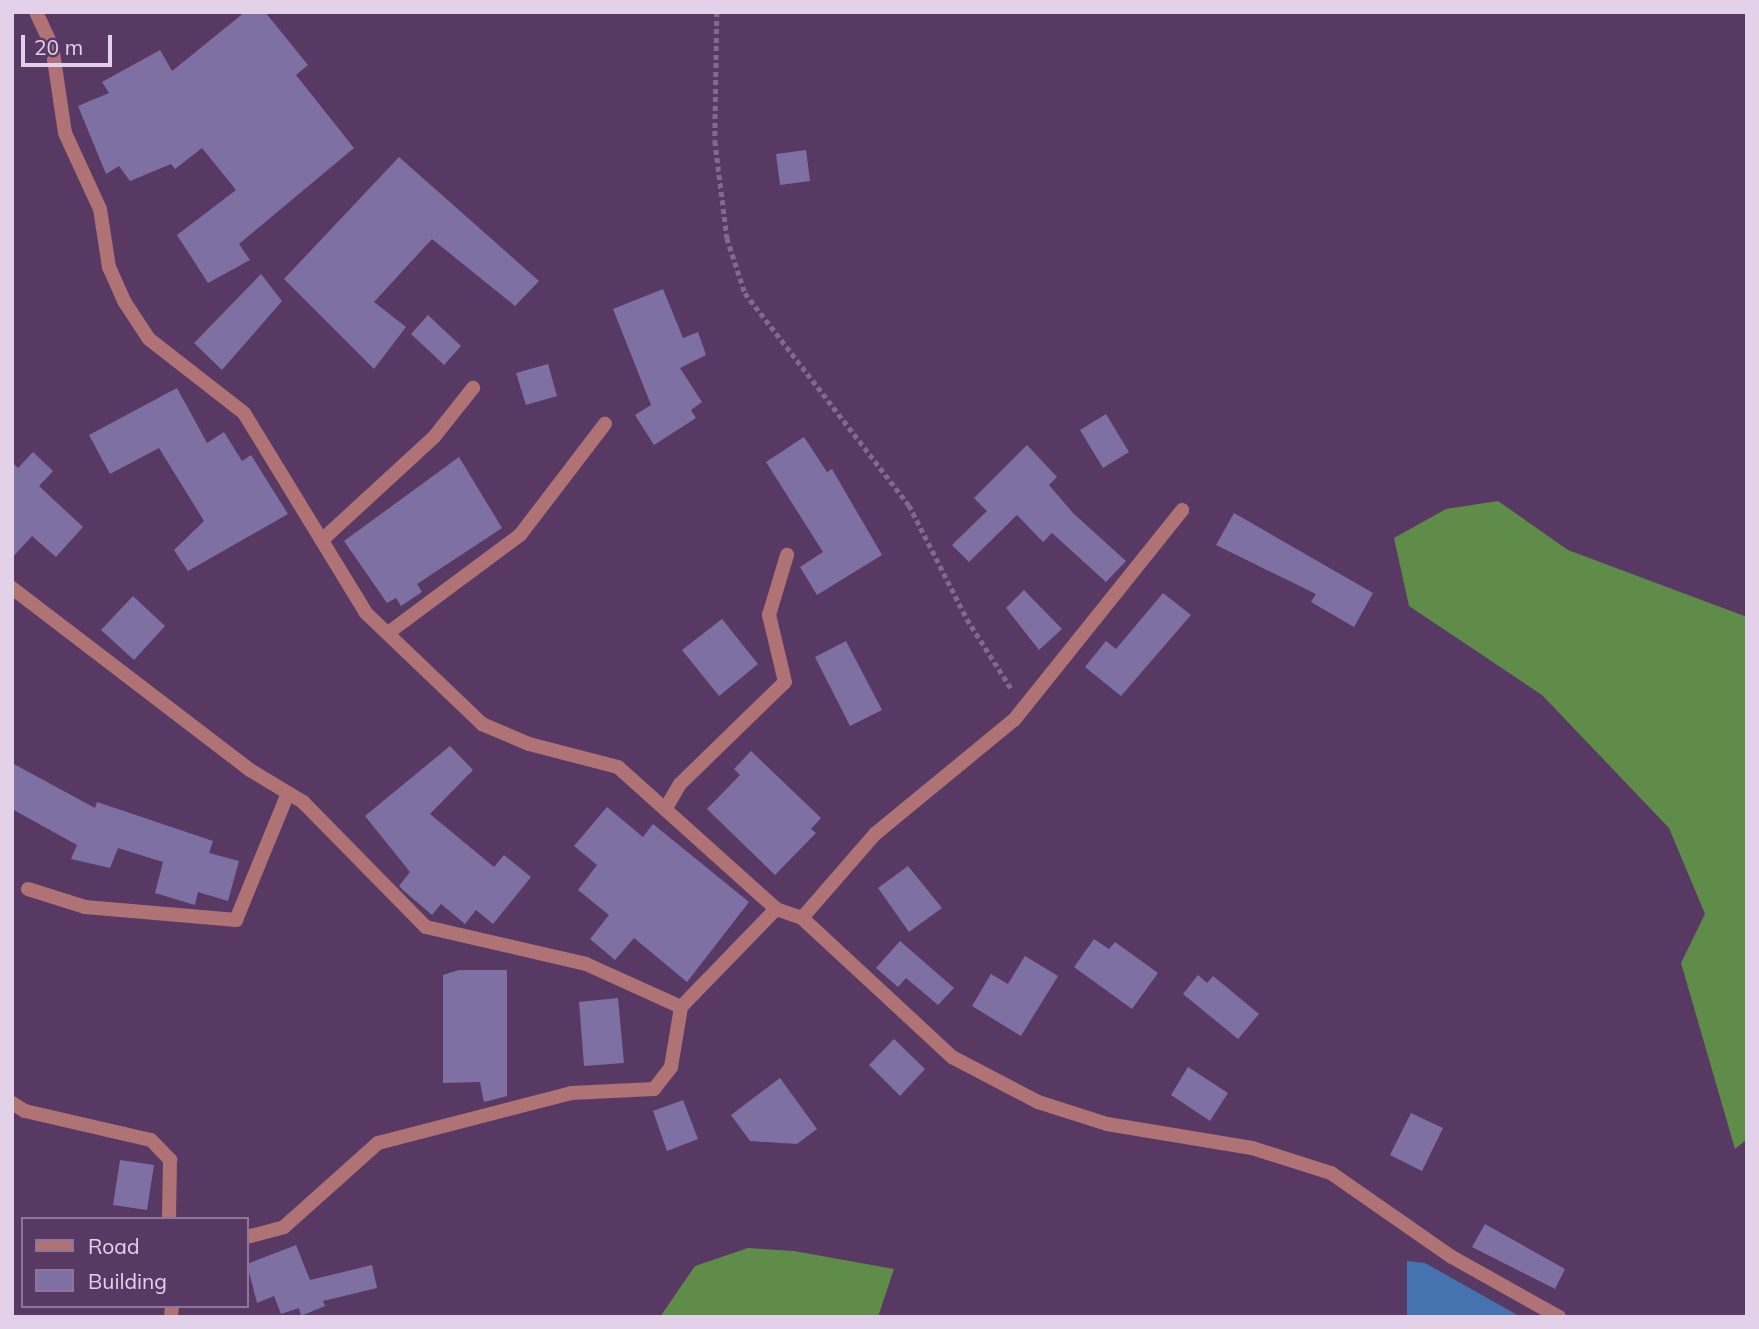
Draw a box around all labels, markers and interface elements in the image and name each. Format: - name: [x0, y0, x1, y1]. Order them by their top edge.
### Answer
- scale bar: [24, 21, 116, 65]
- text: 20 m: [34, 34, 83, 60]
- legend: [21, 1217, 248, 1308]
- text: Road: [88, 1233, 139, 1259]
- text: Building: [88, 1268, 167, 1294]

